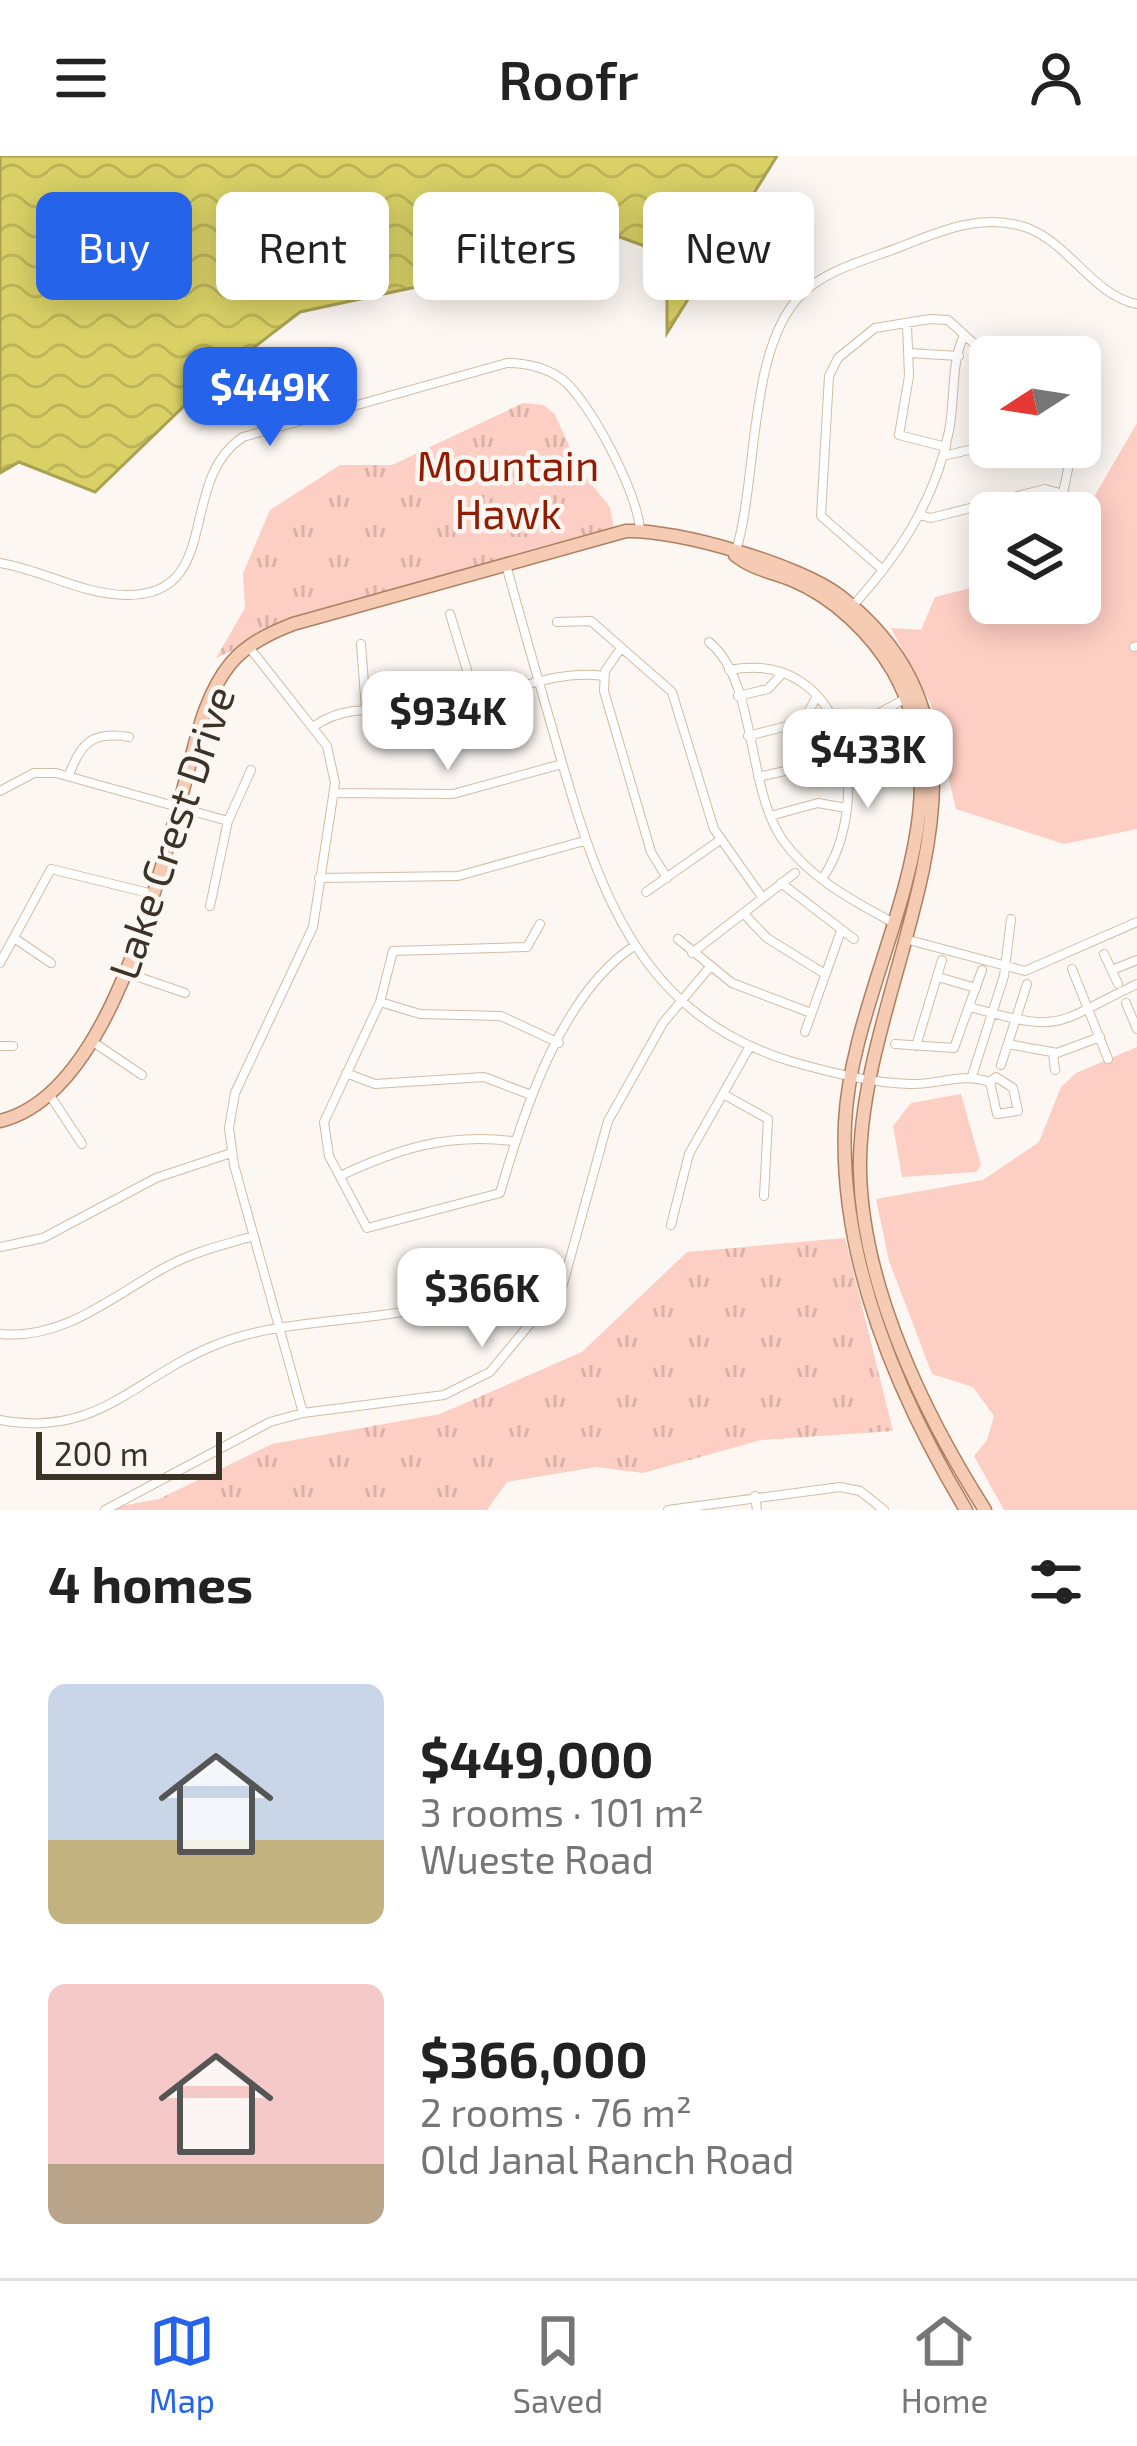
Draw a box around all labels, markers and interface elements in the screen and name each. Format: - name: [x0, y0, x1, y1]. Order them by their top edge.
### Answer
- icon: menu: [48, 45, 114, 111]
- icon: person: [1023, 45, 1089, 111]
- text: Roofr: [498, 46, 639, 111]
- chip: Buy: [36, 192, 192, 300]
- chip: Rent: [216, 192, 389, 300]
- chip: Filters: [413, 192, 619, 300]
- chip: New: [643, 192, 814, 300]
- north arrow: [969, 336, 1101, 468]
- map controls: [969, 336, 1101, 624]
- pin: $449K: [186, 347, 354, 449]
- text: $449K: [210, 362, 330, 409]
- park label: Mountain Hawk: [417, 439, 599, 537]
- button: layers: [969, 492, 1101, 624]
- pin: $934K: [364, 671, 532, 773]
- street label: Lake Crest Drive: [96, 679, 244, 985]
- text: $934K: [389, 686, 507, 733]
- pin: $433K: [784, 709, 952, 811]
- text: $433K: [810, 724, 926, 771]
- pin: $366K: [398, 1248, 566, 1350]
- text: $366K: [424, 1263, 540, 1310]
- scale bar: [36, 1426, 222, 1479]
- text: 200 m: [54, 1433, 149, 1473]
- icon: filters: [1023, 1549, 1089, 1615]
- text: 4 homes: [48, 1552, 253, 1613]
- text: $449,000: [420, 1727, 654, 1788]
- icon: home: [144, 1732, 288, 1876]
- text: 3 rooms · 101 m²: [420, 1788, 704, 1835]
- text: Wueste Road: [420, 1835, 654, 1882]
- text: $366,000: [420, 2027, 648, 2088]
- icon: home: [144, 2032, 288, 2176]
- text: 2 rooms · 76 m²: [420, 2088, 692, 2135]
- text: Old Janal Ranch Road: [420, 2135, 794, 2182]
- tab: Map: [149, 2308, 215, 2420]
- tab: Saved: [513, 2308, 603, 2420]
- tab: Home: [901, 2308, 988, 2420]

